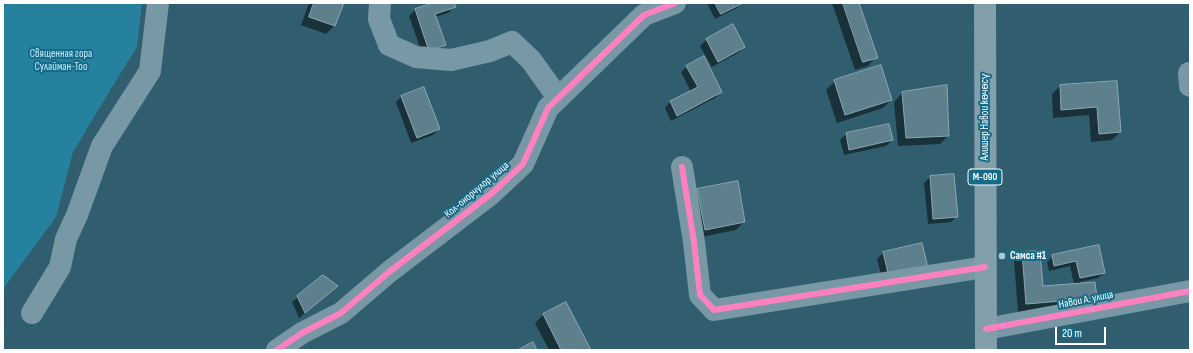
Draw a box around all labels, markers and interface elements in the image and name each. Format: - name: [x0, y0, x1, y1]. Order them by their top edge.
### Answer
- park label: Священная гора Сулайман-Тоо: [30, 47, 92, 73]
- street label: Алишер Навои көчөсү: [978, 74, 992, 160]
- street label: Кол-онорчулор улица: [442, 159, 512, 221]
- road number: М-090: [968, 169, 1002, 185]
- place label: Самса #1: [1010, 249, 1046, 263]
- marker: Самса #1: [997, 251, 1007, 261]
- street label: Навои А. улица: [1058, 288, 1114, 312]
- scale bar: [1057, 319, 1108, 345]
- text: 20 m: [1062, 326, 1082, 341]

